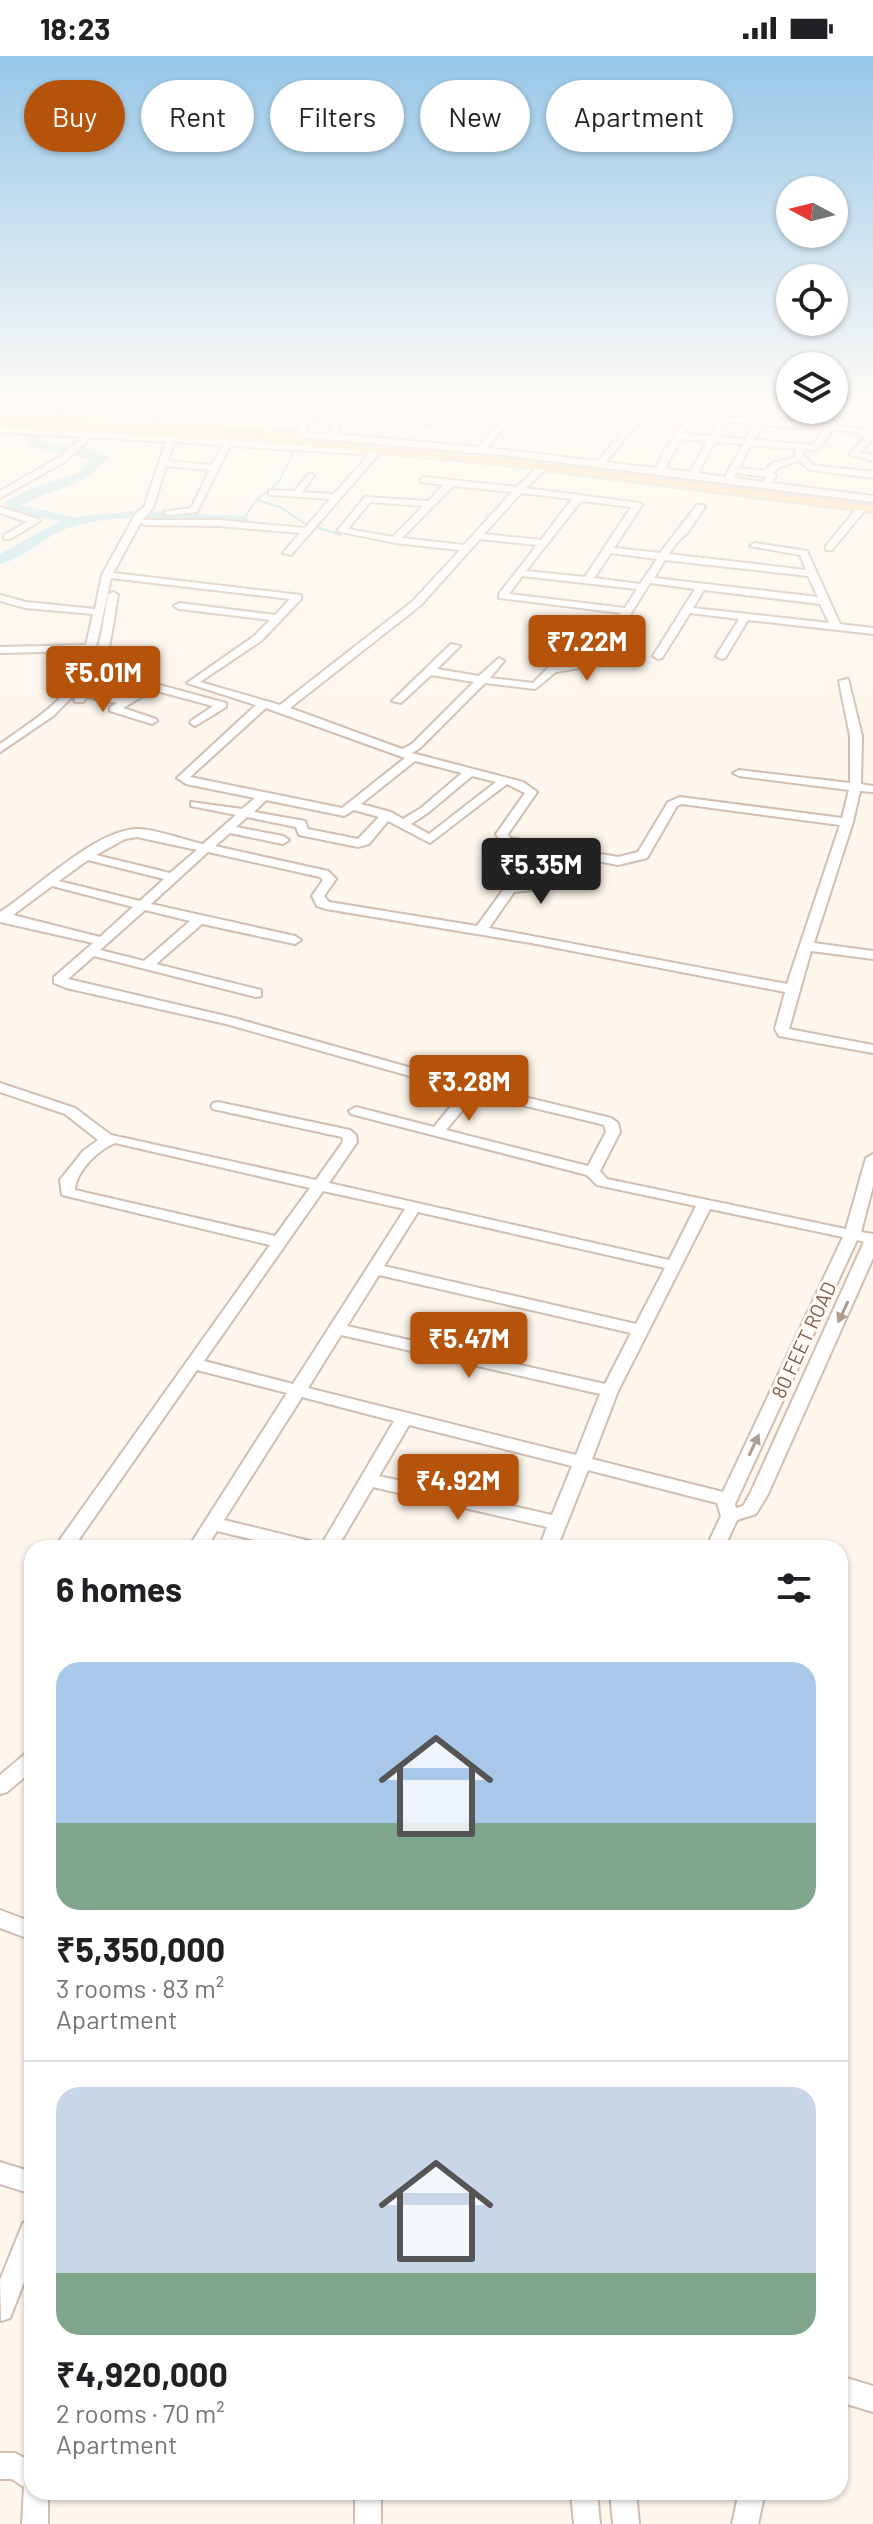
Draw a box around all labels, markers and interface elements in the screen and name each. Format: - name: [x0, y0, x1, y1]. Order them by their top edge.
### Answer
- text: 18:23: [40, 10, 110, 46]
- chip: Buy: [24, 80, 125, 152]
- chip: Rent: [141, 80, 254, 152]
- chip: Filters: [270, 80, 404, 152]
- chip: New: [420, 80, 530, 152]
- chip: Apartment: [546, 80, 733, 152]
- north arrow: [776, 176, 848, 248]
- map controls: [776, 176, 848, 424]
- button: locate: [776, 264, 848, 336]
- button: layers: [776, 352, 848, 424]
- pin: ₹7.22M: [522, 615, 652, 683]
- text: ₹7.22M: [547, 625, 627, 656]
- pin: ₹5.01M: [38, 646, 168, 714]
- text: ₹5.01M: [64, 656, 142, 687]
- pin: ₹5.35M: [476, 838, 606, 906]
- text: ₹5.35M: [500, 848, 582, 879]
- pin: ₹3.28M: [404, 1055, 534, 1123]
- text: ₹3.28M: [427, 1065, 511, 1096]
- street label: 80 FEET ROAD: [766, 1277, 841, 1402]
- one-way arrow: [836, 1300, 849, 1324]
- pin: ₹5.47M: [404, 1312, 534, 1380]
- text: ₹5.47M: [428, 1322, 510, 1353]
- one-way arrow: [747, 1434, 761, 1457]
- pin: ₹4.92M: [393, 1454, 523, 1522]
- text: ₹4.92M: [416, 1464, 500, 1495]
- icon: filters: [772, 1566, 816, 1610]
- text: 6 homes: [56, 1568, 182, 1609]
- icon: home: [364, 1714, 508, 1858]
- text: ₹5,350,000: [56, 1928, 225, 1969]
- text: 3 rooms · 83 m²: [56, 1972, 224, 2003]
- text: Apartment: [56, 2003, 177, 2034]
- icon: home: [364, 2139, 508, 2283]
- text: ₹4,920,000: [56, 2353, 228, 2394]
- text: 2 rooms · 70 m²: [56, 2397, 225, 2428]
- text: Apartment: [56, 2428, 177, 2459]

